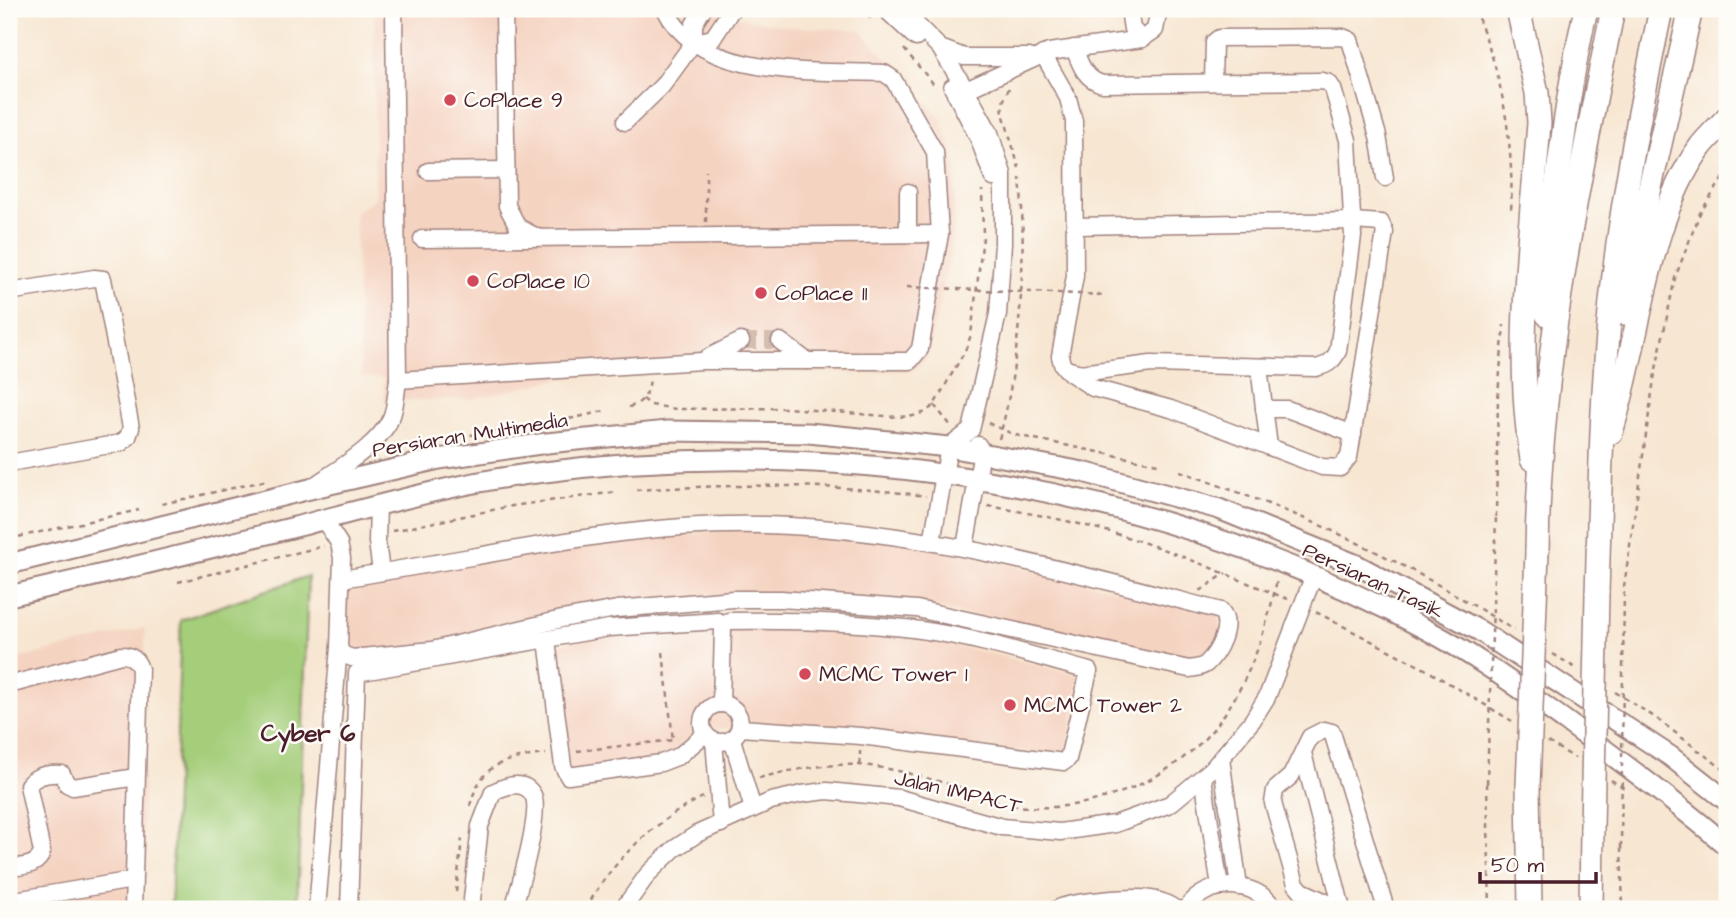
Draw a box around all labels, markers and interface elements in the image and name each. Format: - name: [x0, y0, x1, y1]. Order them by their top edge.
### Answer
- place label: CoPlace 9: [464, 86, 563, 115]
- marker: CoPlace 9: [442, 92, 458, 108]
- place label: CoPlace 10: [487, 267, 590, 296]
- marker: CoPlace 10: [465, 273, 481, 289]
- place label: CoPlace 11: [775, 279, 868, 308]
- marker: CoPlace 11: [753, 285, 769, 301]
- street label: Persiaran Multimedia: [370, 405, 570, 465]
- street label: Persiaran Tasik: [1298, 536, 1448, 626]
- place label: MCMC Tower 1: [819, 660, 968, 689]
- marker: MCMC Tower 1: [797, 666, 813, 682]
- place label: MCMC Tower 2: [1024, 691, 1182, 720]
- marker: MCMC Tower 2: [1002, 697, 1018, 713]
- district label: Cyber 6: [261, 717, 355, 753]
- street label: Jalan IMPACT: [891, 763, 1026, 821]
- scale bar: [1480, 841, 1596, 885]
- text: 50 m: [1491, 851, 1545, 880]

